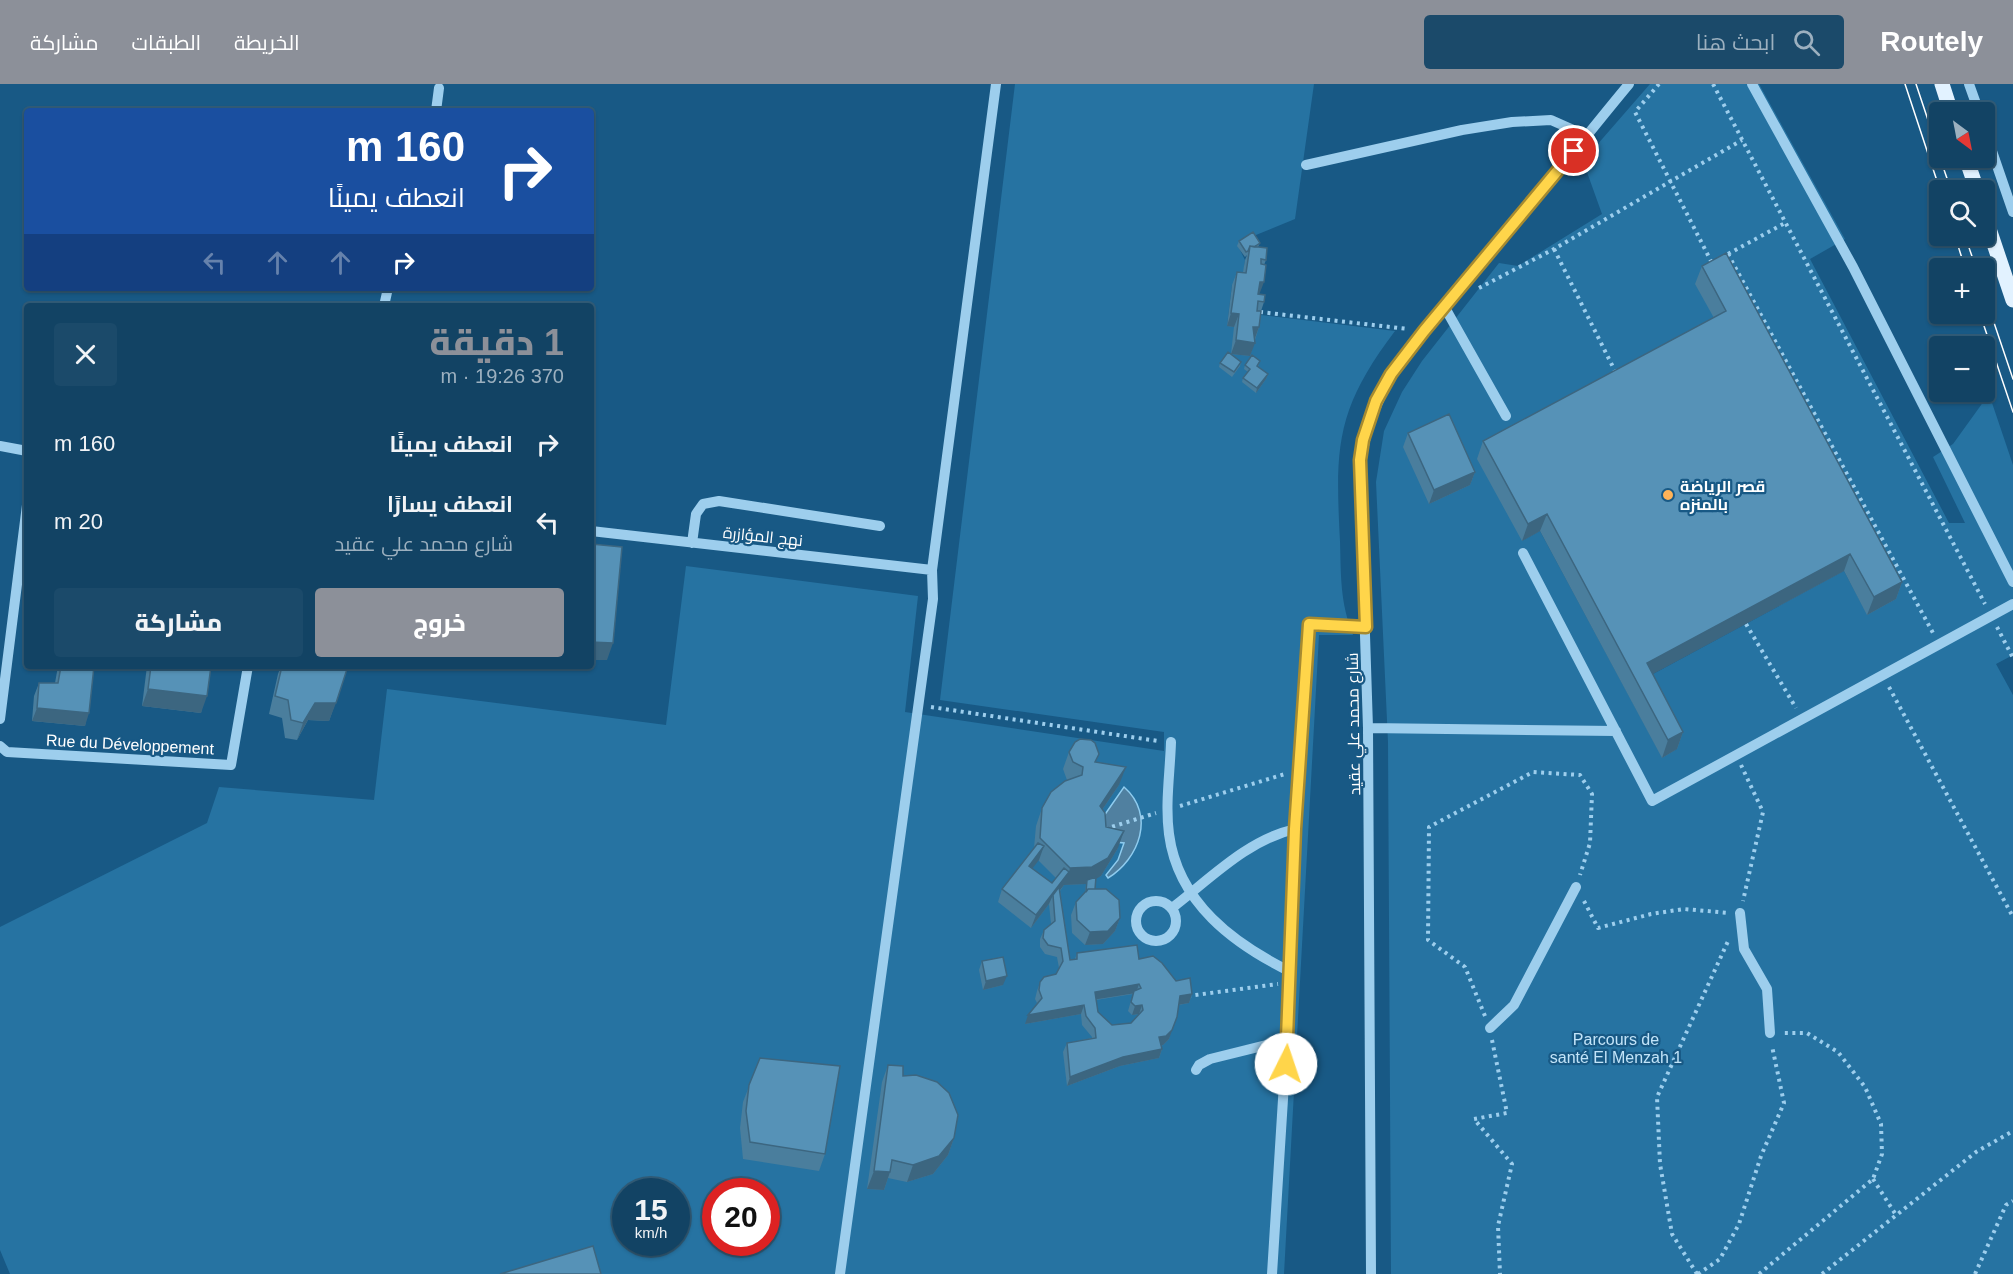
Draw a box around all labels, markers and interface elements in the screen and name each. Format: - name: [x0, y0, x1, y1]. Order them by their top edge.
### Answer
- search box: [1424, 15, 1844, 69]
- icon: search: [1790, 26, 1823, 59]
- text: Routely: [1880, 26, 1983, 57]
- text: ابحث هنا: [1696, 30, 1775, 55]
- text: مشاركة: [30, 31, 99, 54]
- text: الطبقات: [132, 31, 201, 54]
- text: الخريطة: [234, 31, 300, 54]
- north arrow: [1929, 102, 1995, 168]
- map controls: [1929, 102, 1995, 402]
- text: 160 m: [346, 123, 465, 170]
- pin: [1548, 125, 1599, 176]
- icon: right: [486, 132, 564, 210]
- icon: arrive: [1557, 134, 1590, 167]
- button: search: [1929, 180, 1995, 246]
- text: انعطف يمينًا: [328, 183, 465, 213]
- icon: left: [198, 246, 231, 279]
- icon: ahead: [261, 246, 294, 279]
- icon: ahead: [324, 246, 357, 279]
- icon: right: [387, 246, 420, 279]
- button: +: [1929, 258, 1995, 324]
- text: 1 دقيقة: [429, 322, 564, 363]
- button: close: [54, 323, 117, 386]
- button: −: [1929, 336, 1995, 402]
- text: 370 m · 19:26: [441, 365, 564, 387]
- icon: right: [531, 428, 564, 461]
- text: 160 m: [54, 431, 115, 456]
- text: انعطف يمينًا: [390, 432, 513, 457]
- place label: قصر الرياضة بالمنزه: [1680, 478, 1765, 514]
- marker: قصر الرياضة بالمنزه: [1661, 488, 1675, 502]
- text: انعطف يسارًا: [387, 492, 513, 517]
- icon: left: [531, 506, 564, 539]
- text: 20 m: [54, 509, 103, 534]
- street label: نهج المؤازرة: [722, 524, 804, 552]
- text: شارع محمد علي عقيد: [334, 533, 513, 555]
- button: مشاركة: [54, 588, 303, 657]
- button: خروج: [315, 588, 564, 657]
- street label: شارع محمد علي عقيد: [1344, 652, 1368, 796]
- street label: Rue du Développement: [46, 732, 215, 757]
- park label: Parcours de santé El Menzah 1: [1550, 1031, 1682, 1066]
- position arrow: [1254, 1032, 1318, 1096]
- speed limit sign: 20: [702, 1178, 780, 1256]
- text: 15: [634, 1193, 668, 1226]
- text: km/h: [635, 1224, 667, 1241]

